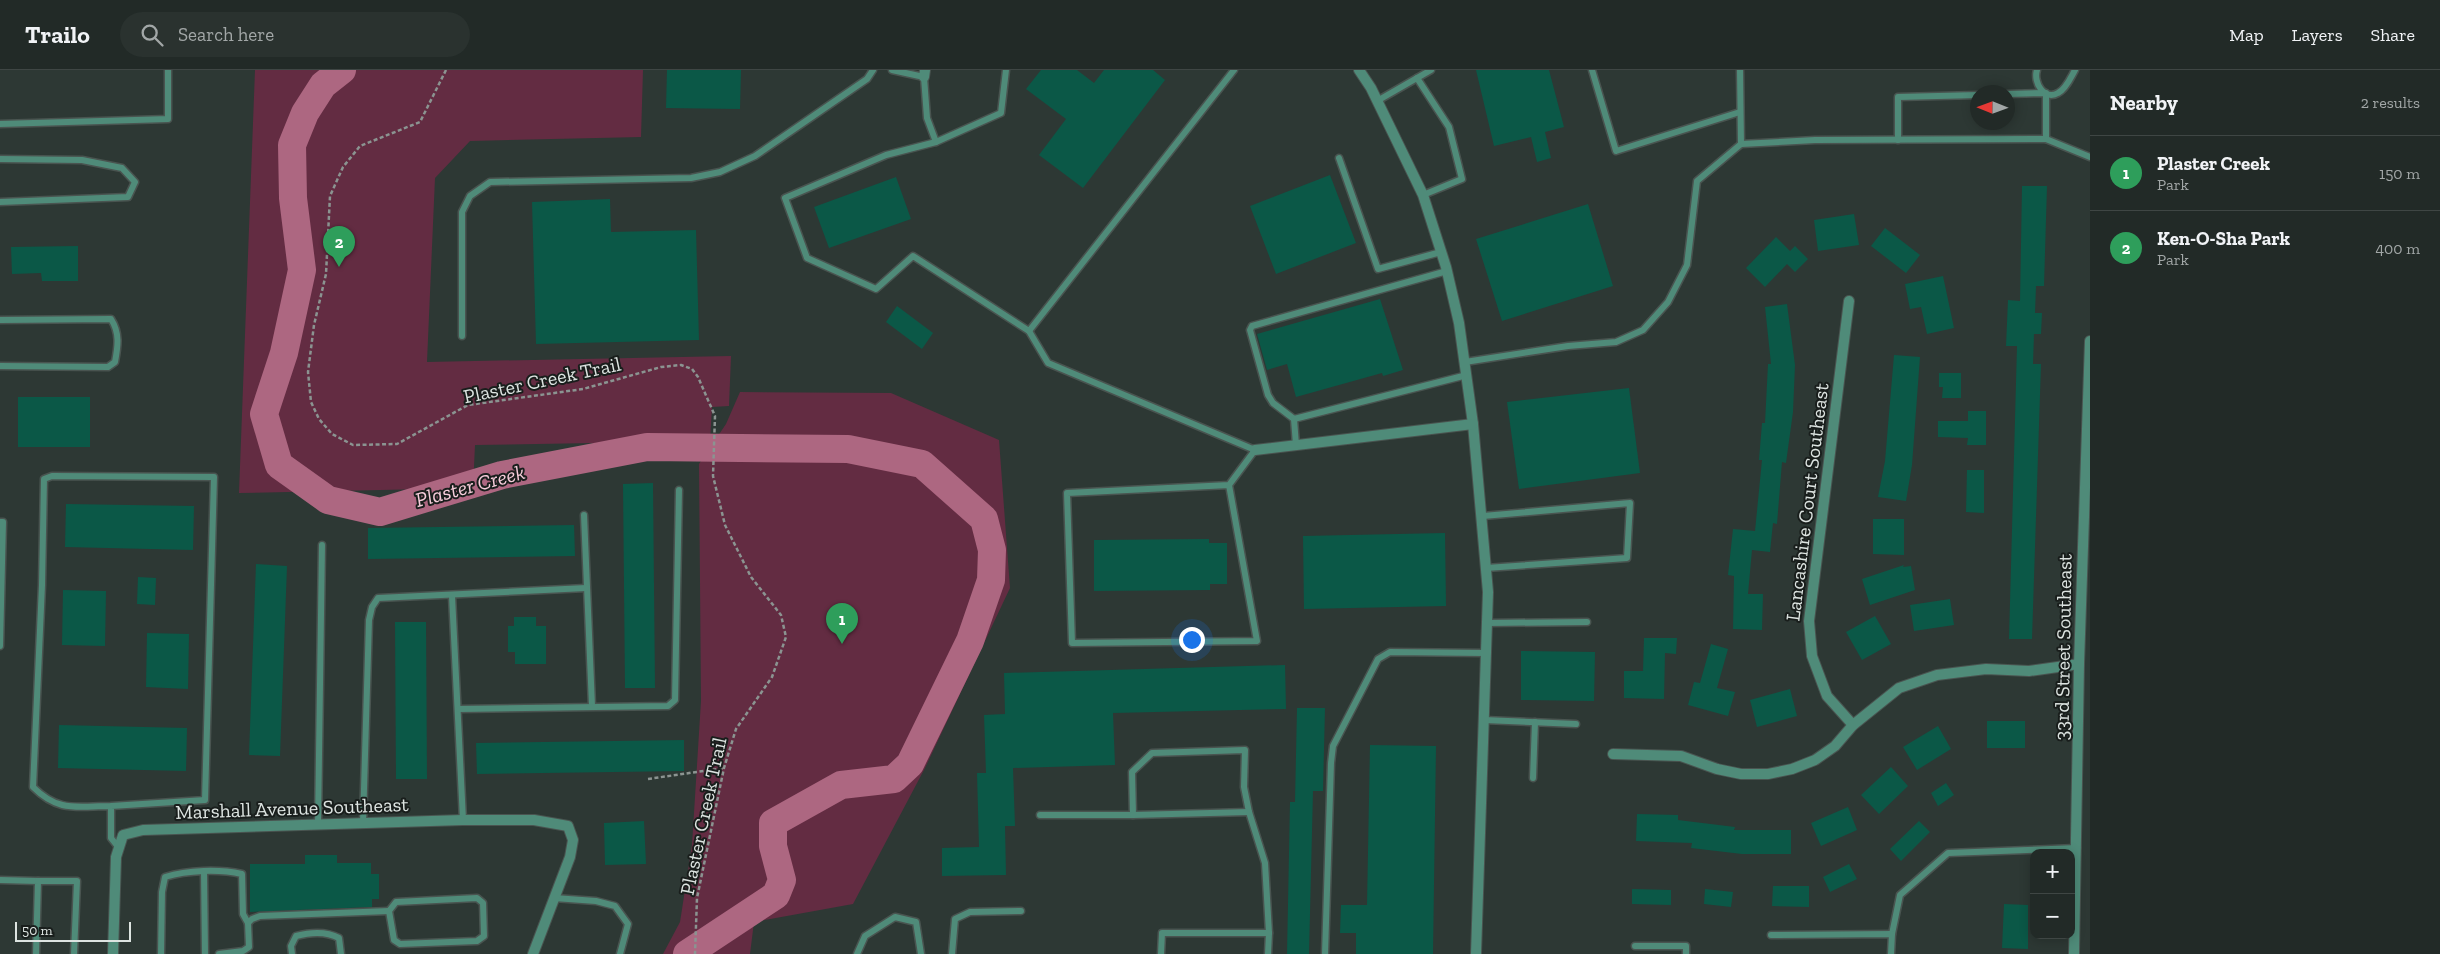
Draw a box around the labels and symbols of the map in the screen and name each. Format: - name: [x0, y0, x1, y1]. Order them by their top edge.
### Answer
- north arrow: [1970, 85, 2015, 130]
- pin: 2: [323, 226, 355, 267]
- street label: Plaster Creek Trail: [461, 352, 623, 408]
- street label: Lancashire Court Southeast: [1780, 381, 1834, 622]
- water label: Plaster Creek: [412, 459, 527, 512]
- street label: 33rd Street Southeast: [2049, 553, 2077, 741]
- pin: 1: [826, 603, 858, 644]
- your location: [1179, 627, 1205, 653]
- street label: Plaster Creek Trail: [675, 735, 731, 897]
- street label: Marshall Avenue Southeast: [175, 792, 410, 824]
- scale bar: [15, 919, 131, 942]

